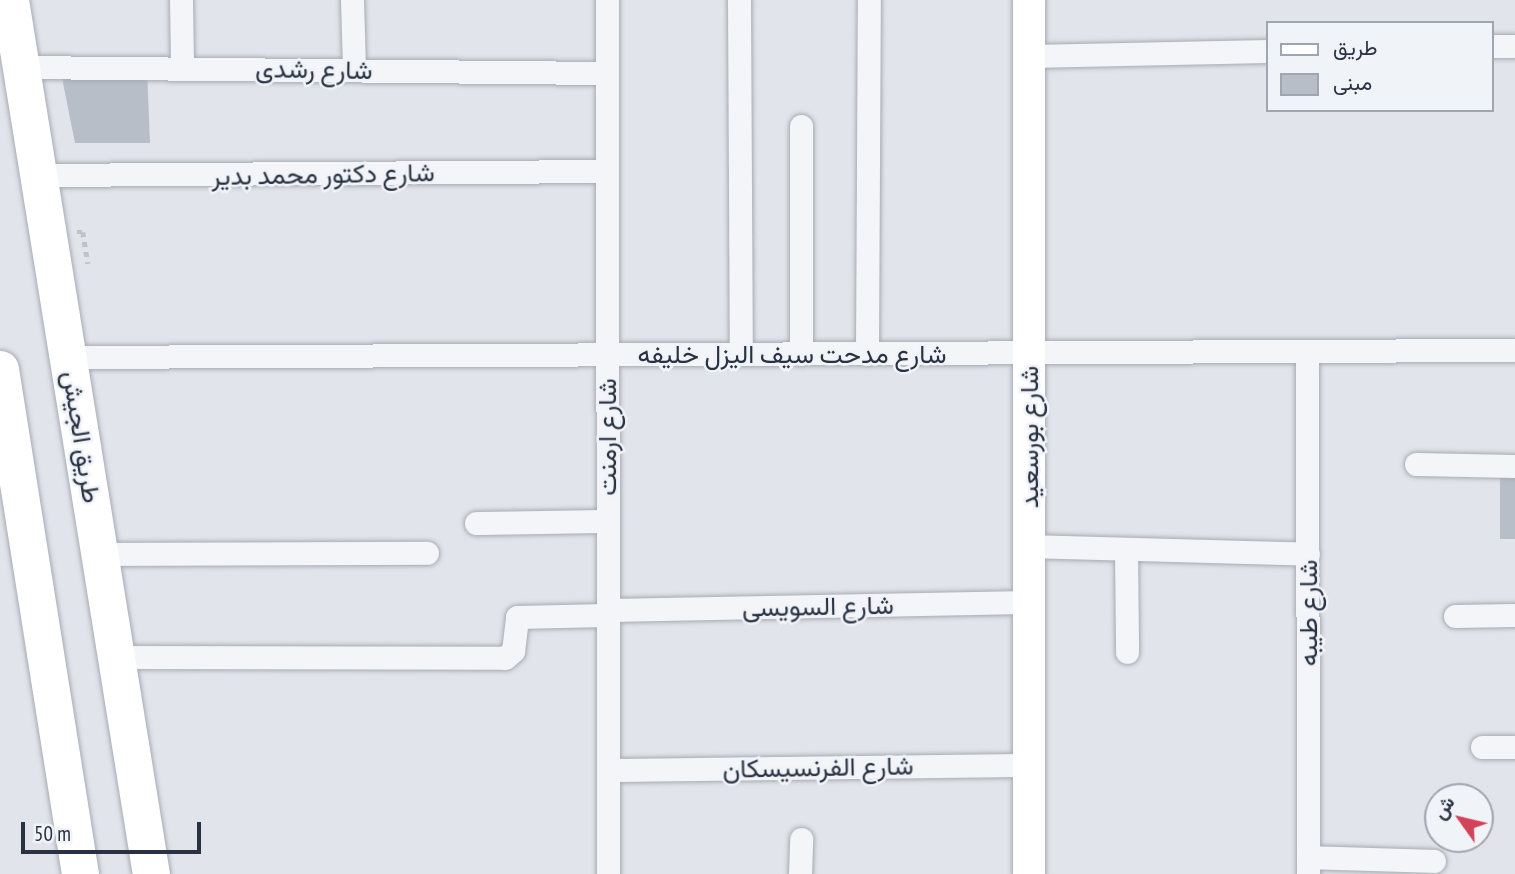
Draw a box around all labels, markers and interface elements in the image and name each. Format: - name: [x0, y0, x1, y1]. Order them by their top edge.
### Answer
- legend: [1266, 21, 1494, 112]
- text: طريق: [1333, 34, 1378, 61]
- street label: شارع رشدى: [255, 52, 373, 86]
- text: مبنى: [1333, 69, 1372, 96]
- street label: شارع دكتور محمد بدير: [211, 156, 435, 192]
- street label: شارع مدحت سيف اليزل خليفه: [638, 338, 946, 370]
- street label: شارع بورسعيد: [1013, 366, 1045, 508]
- street label: طريق الجيش: [56, 369, 108, 505]
- street label: شارع ارمنت: [591, 378, 623, 496]
- street label: شارع طيبه: [1292, 560, 1324, 666]
- street label: شارع السويسى: [742, 589, 894, 623]
- street label: شارع الفرنسيسكان: [722, 750, 914, 784]
- north arrow: [1424, 783, 1494, 853]
- text: ش: [1427, 791, 1460, 824]
- scale bar: [24, 808, 205, 852]
- text: 50 m: [34, 820, 71, 847]

